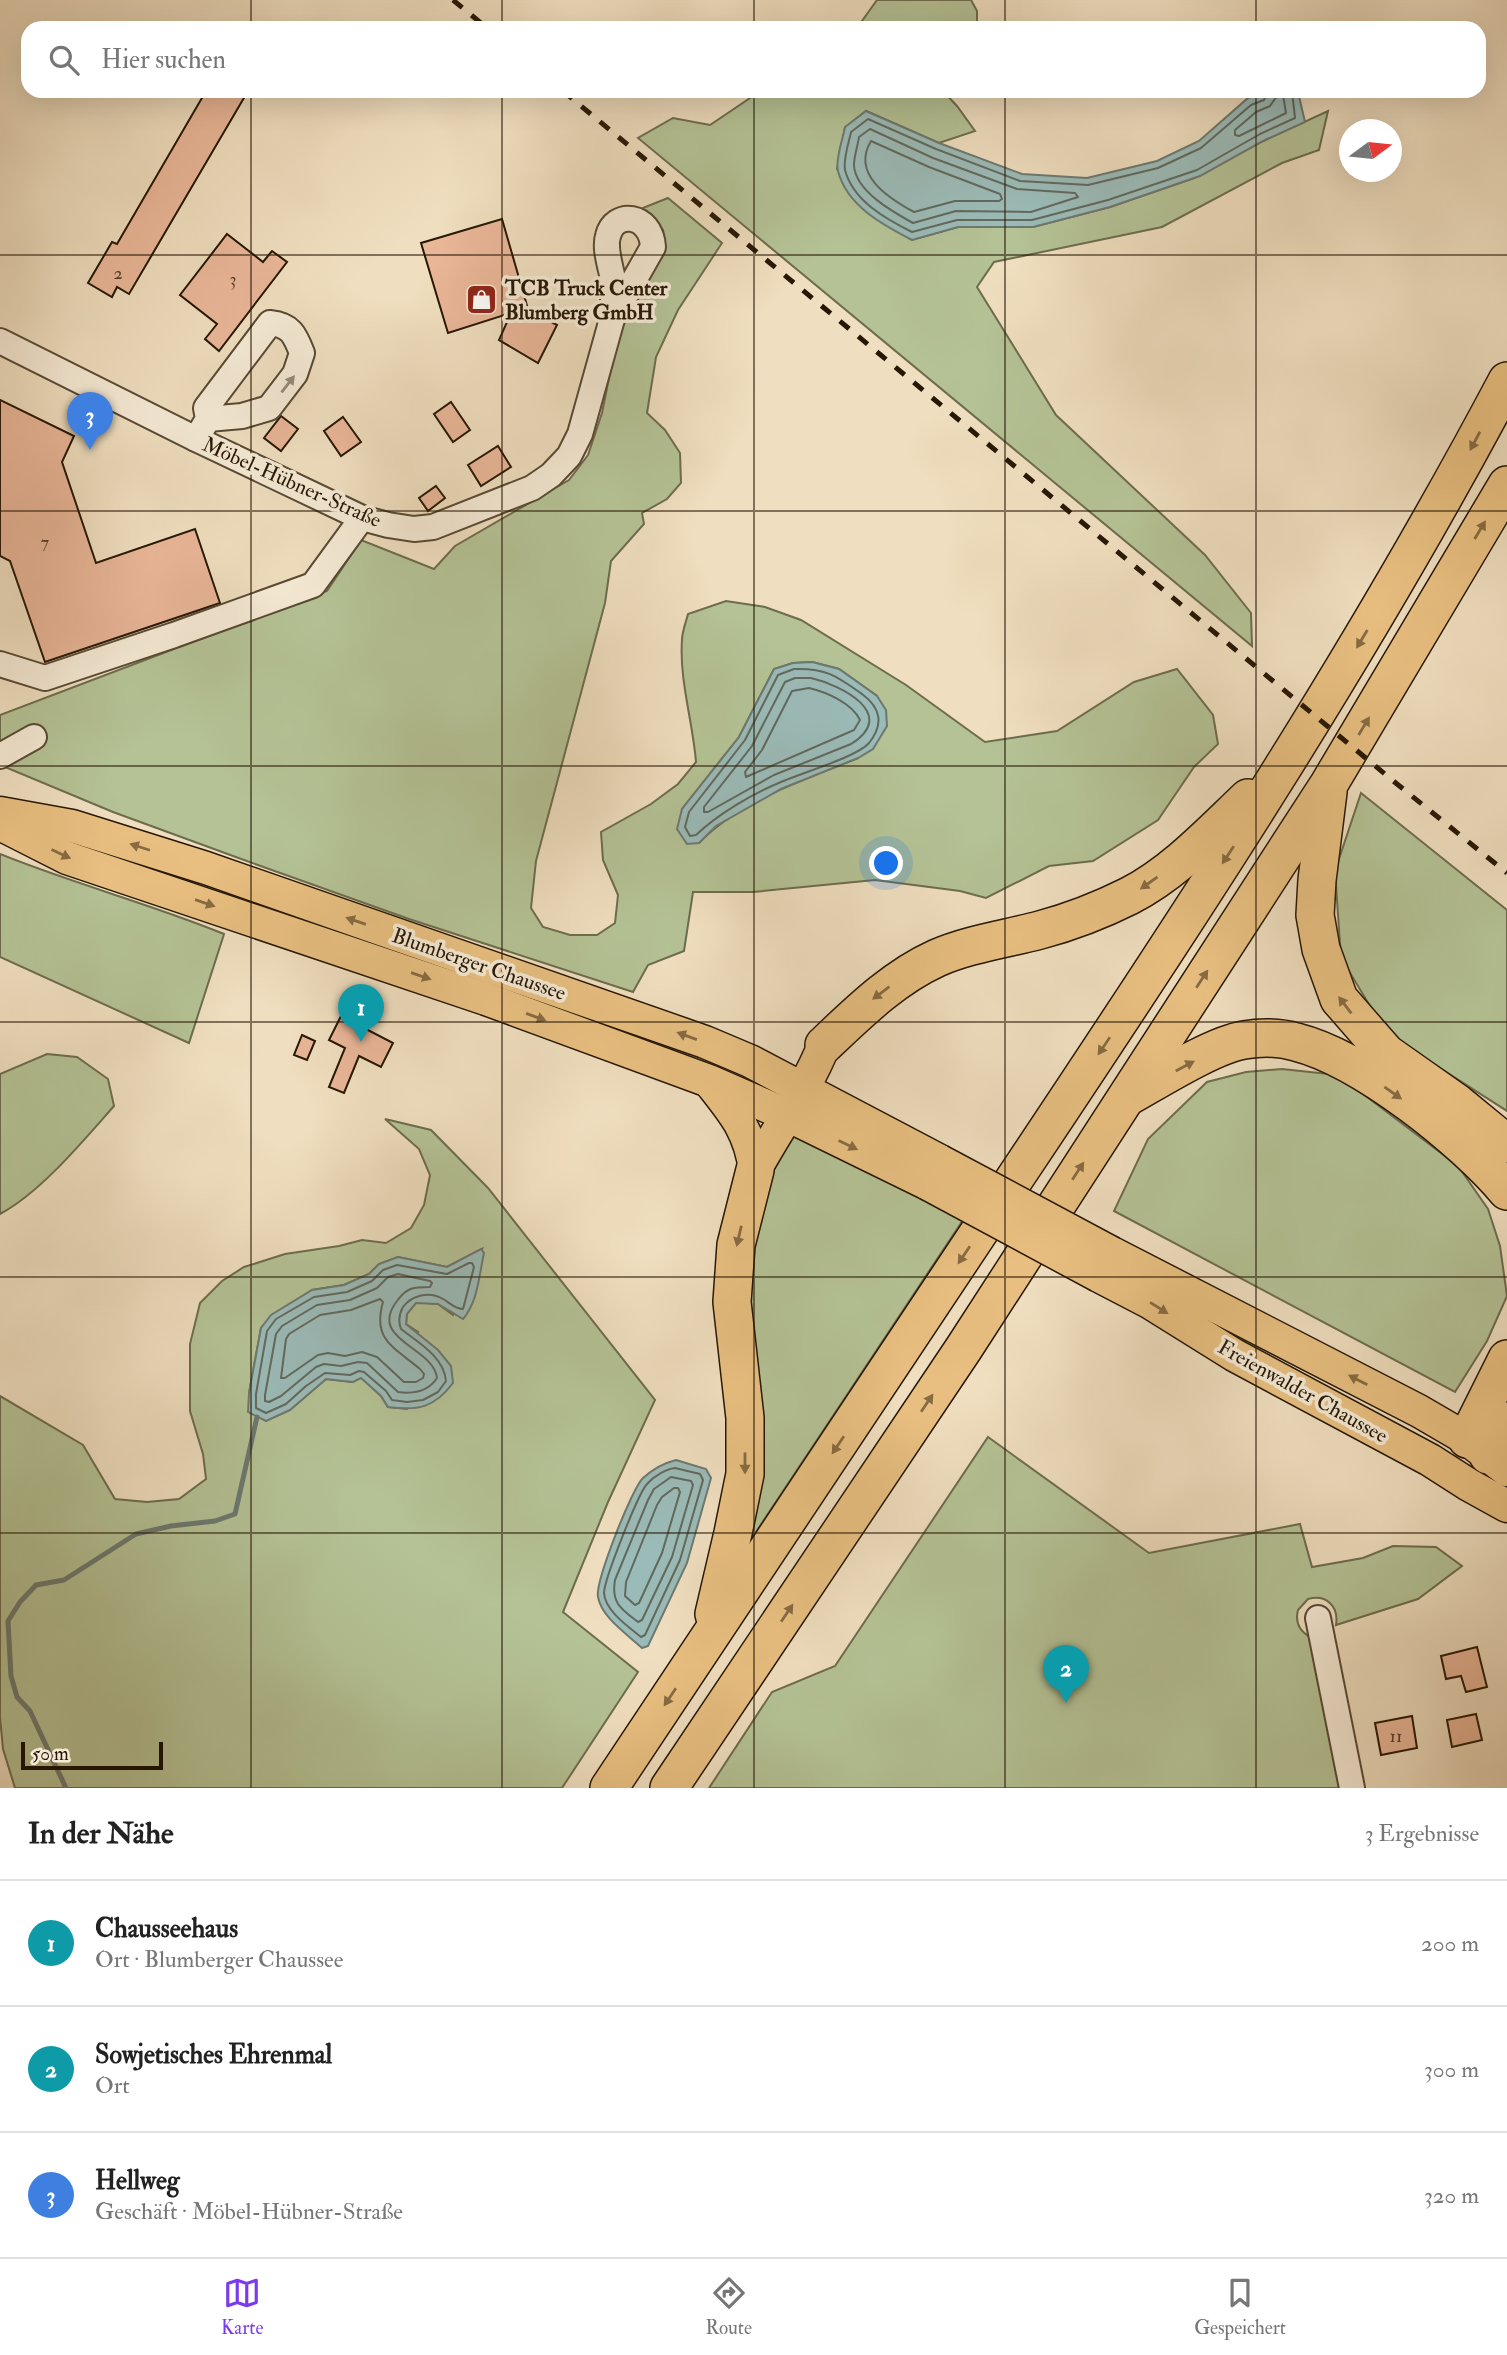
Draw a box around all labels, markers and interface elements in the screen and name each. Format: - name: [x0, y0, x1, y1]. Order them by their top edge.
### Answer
- search box: [21, 21, 1486, 98]
- icon: search: [45, 41, 83, 79]
- text: Hier suchen: [101, 44, 226, 76]
- north arrow: [1339, 119, 1402, 182]
- house number: 2: [113, 262, 123, 285]
- house number: 3: [230, 268, 236, 291]
- place label: TCB Truck Center Blumberg GmbH: [504, 275, 669, 326]
- shop icon: TCB Truck Center Blumberg GmbH: [465, 283, 499, 317]
- one-way arrow: [280, 376, 295, 394]
- pin: 3: [67, 392, 113, 450]
- street label: Möbel-Hübner-Straße: [198, 431, 386, 534]
- one-way arrow: [1469, 431, 1481, 451]
- one-way arrow: [1474, 521, 1487, 540]
- house number: 7: [41, 531, 49, 554]
- one-way arrow: [1356, 629, 1368, 648]
- one-way arrow: [1358, 716, 1370, 735]
- one-way arrow: [130, 842, 151, 852]
- one-way arrow: [1221, 845, 1234, 864]
- your location: [869, 846, 903, 880]
- one-way arrow: [51, 848, 71, 860]
- one-way arrow: [1140, 876, 1158, 890]
- one-way arrow: [195, 898, 216, 909]
- one-way arrow: [345, 915, 366, 926]
- street label: Blumberger Chaussee: [388, 922, 570, 1007]
- one-way arrow: [1196, 969, 1209, 989]
- one-way arrow: [410, 971, 431, 982]
- pin: 1: [338, 984, 384, 1042]
- one-way arrow: [872, 986, 890, 1001]
- one-way arrow: [1337, 996, 1352, 1014]
- one-way arrow: [526, 1012, 547, 1023]
- one-way arrow: [676, 1030, 697, 1041]
- one-way arrow: [1098, 1036, 1111, 1055]
- one-way arrow: [1175, 1060, 1195, 1071]
- one-way arrow: [1384, 1086, 1402, 1100]
- one-way arrow: [838, 1140, 858, 1151]
- one-way arrow: [1071, 1162, 1084, 1181]
- one-way arrow: [733, 1225, 744, 1247]
- one-way arrow: [957, 1246, 971, 1264]
- one-way arrow: [1150, 1302, 1169, 1315]
- street label: Freienwalder Chaussee: [1213, 1334, 1393, 1449]
- one-way arrow: [1348, 1374, 1368, 1386]
- one-way arrow: [920, 1394, 934, 1412]
- one-way arrow: [832, 1435, 845, 1454]
- one-way arrow: [739, 1452, 751, 1474]
- one-way arrow: [780, 1603, 793, 1622]
- pin: 2: [1043, 1645, 1089, 1703]
- one-way arrow: [663, 1687, 676, 1707]
- house number: 11: [1390, 1725, 1402, 1748]
- scale bar: [21, 1739, 163, 1771]
- text: 50 m: [32, 1742, 69, 1766]
- text: In der Nähe: [28, 1815, 173, 1852]
- text: 3 Ergebnisse: [1365, 1819, 1479, 1848]
- text: Chausseehaus: [95, 1913, 238, 1945]
- text: 1: [47, 1929, 55, 1958]
- text: 200 m: [1421, 1929, 1479, 1958]
- text: Ort · Blumberger Chaussee: [95, 1945, 343, 1974]
- text: Sowjetisches Ehrenmal: [95, 2039, 332, 2071]
- text: 2: [45, 2055, 57, 2084]
- text: 300 m: [1424, 2055, 1479, 2084]
- text: Ort: [95, 2071, 130, 2100]
- text: Hellweg: [95, 2165, 180, 2197]
- text: 3: [47, 2181, 55, 2210]
- text: 320 m: [1424, 2181, 1479, 2210]
- text: Geschäft · Möbel-Hübner-Straße: [95, 2197, 403, 2226]
- tab: Karte: [221, 2274, 263, 2340]
- tab: Route: [706, 2274, 752, 2340]
- tab: Gespeichert: [1194, 2274, 1286, 2340]

